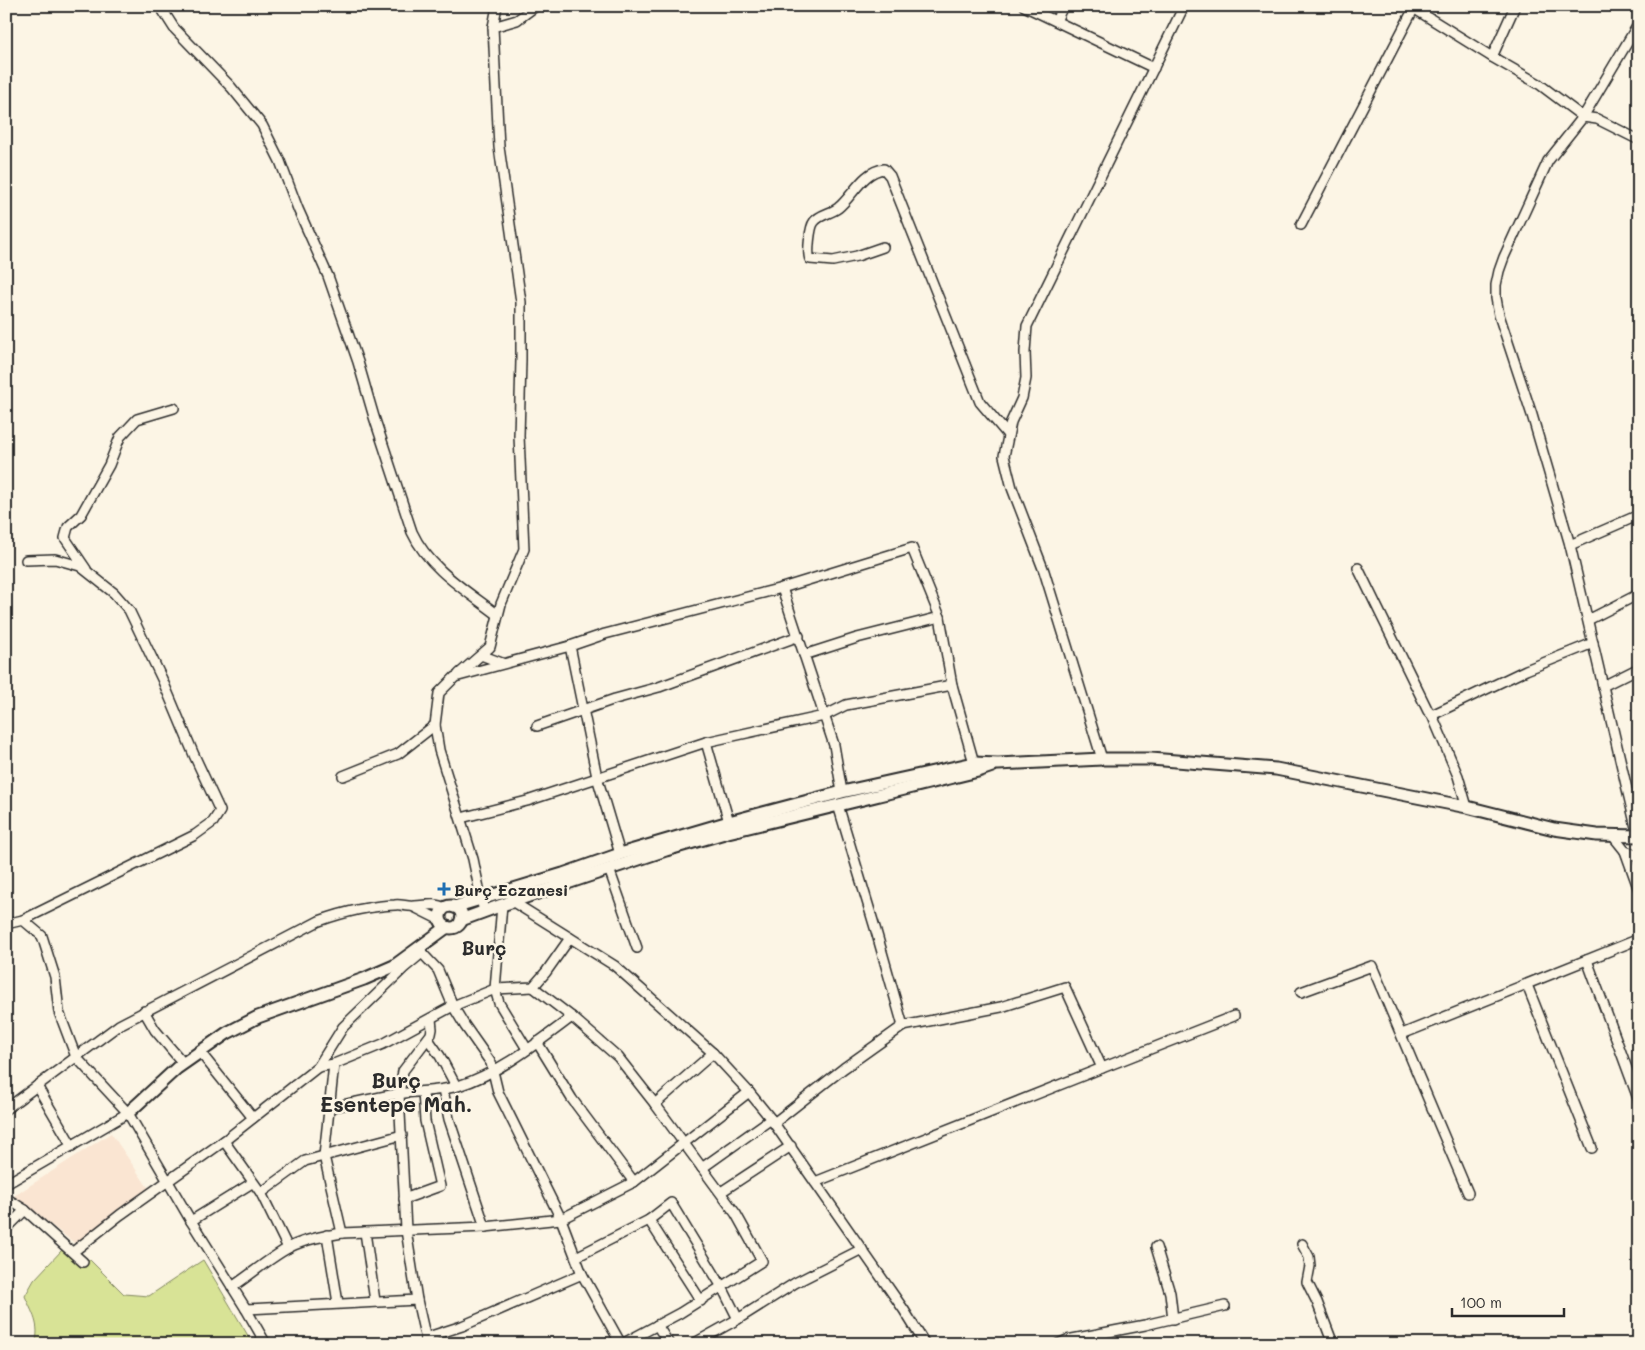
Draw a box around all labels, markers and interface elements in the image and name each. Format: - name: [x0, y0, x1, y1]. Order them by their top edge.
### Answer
- place label: Burç Eczanesi: [454, 879, 568, 900]
- marker: Burç Eczanesi: [438, 883, 450, 895]
- district label: Burç: [462, 935, 506, 960]
- district label: Burç Esentepe Mah.: [320, 1066, 472, 1117]
- scale bar: [1452, 1285, 1565, 1317]
- text: 100 m: [1460, 1292, 1502, 1312]

